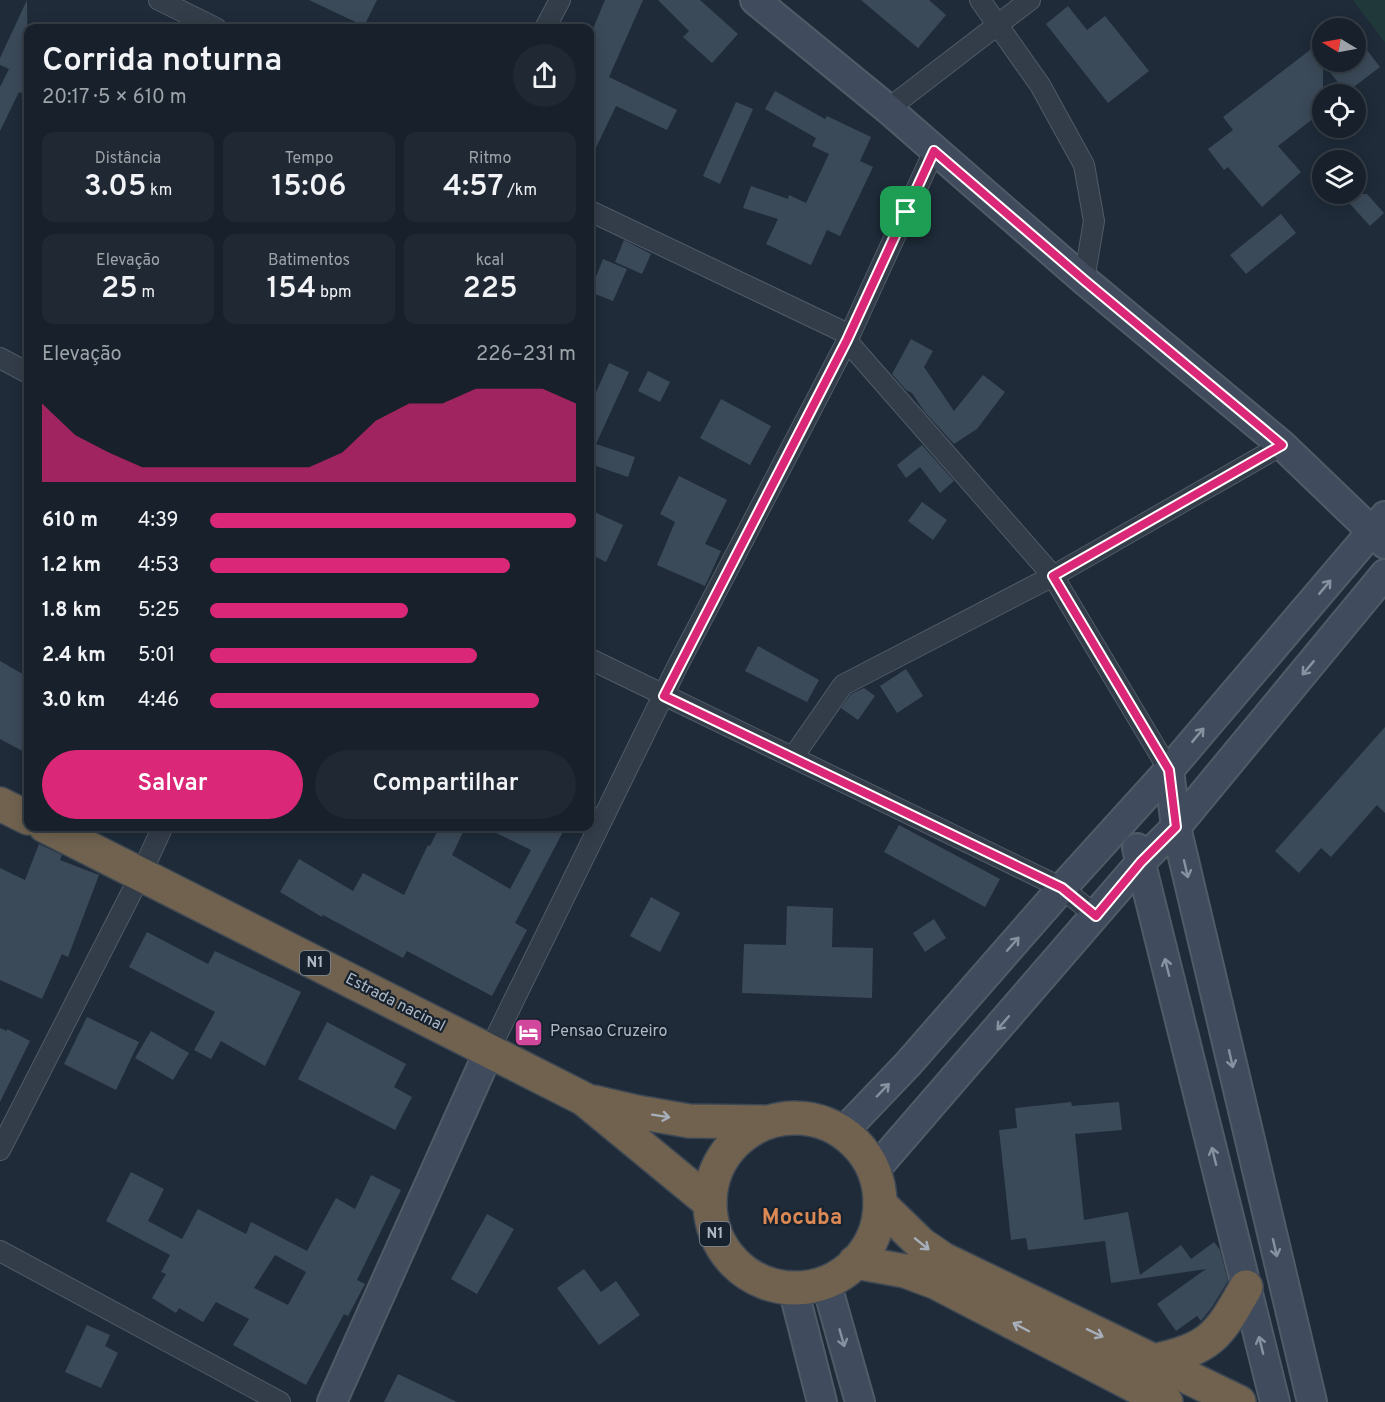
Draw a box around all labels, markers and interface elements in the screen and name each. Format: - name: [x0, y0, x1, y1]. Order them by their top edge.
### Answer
- north arrow: [1312, 18, 1366, 72]
- map controls: [1312, 18, 1366, 204]
- text: Corrida noturna: [42, 41, 282, 83]
- button: share: [513, 44, 576, 107]
- button: locate: [1312, 84, 1366, 138]
- text: 20:17 · 5 × 610 m: [42, 85, 187, 111]
- text: Distância: [95, 149, 161, 169]
- text: Tempo: [285, 149, 333, 169]
- text: Ritmo: [469, 149, 511, 169]
- button: layers: [1312, 150, 1366, 204]
- text: 3.05: [84, 169, 146, 206]
- text: 15:06: [271, 169, 347, 206]
- text: 4:57: [443, 169, 503, 206]
- text: km: [146, 181, 172, 201]
- text: /km: [503, 181, 537, 201]
- pin: [880, 186, 931, 237]
- icon: arrive: [889, 195, 922, 228]
- text: Elevação: [96, 251, 160, 271]
- text: Batimentos: [268, 251, 350, 271]
- text: kcal: [476, 251, 504, 271]
- text: 25: [101, 271, 138, 308]
- text: 154: [266, 271, 316, 308]
- text: 225: [462, 271, 518, 308]
- text: m: [138, 283, 155, 303]
- text: bpm: [316, 283, 352, 303]
- text: Elevação: [42, 342, 122, 368]
- text: 226–231 m: [476, 342, 576, 368]
- text: 610 m: [42, 508, 98, 534]
- text: 4:39: [138, 508, 179, 534]
- text: 1.2 km: [42, 553, 101, 579]
- text: 4:53: [138, 553, 179, 579]
- one-way arrow: [1318, 580, 1332, 595]
- text: 1.8 km: [42, 598, 101, 624]
- text: 5:25: [138, 598, 180, 624]
- text: 2.4 km: [42, 643, 106, 669]
- text: 5:01: [138, 643, 175, 669]
- one-way arrow: [1301, 660, 1314, 676]
- text: 3.0 km: [42, 688, 105, 714]
- text: 4:46: [138, 688, 179, 714]
- one-way arrow: [1191, 728, 1205, 743]
- button: Salvar: [42, 750, 303, 819]
- button: Compartilhar: [315, 750, 576, 819]
- one-way arrow: [1181, 858, 1192, 878]
- one-way arrow: [1006, 937, 1020, 952]
- road number: N1: [300, 951, 330, 975]
- one-way arrow: [1161, 957, 1173, 976]
- street label: Estrada nacinal: [342, 969, 448, 1037]
- one-way arrow: [996, 1015, 1010, 1030]
- hotel icon: Pensao Cruzeiro: [513, 1016, 545, 1048]
- place label: Pensao Cruzeiro: [550, 1022, 667, 1042]
- one-way arrow: [1225, 1049, 1237, 1068]
- one-way arrow: [876, 1082, 891, 1097]
- one-way arrow: [651, 1111, 671, 1122]
- one-way arrow: [1208, 1147, 1220, 1166]
- district label: Mocuba: [762, 1205, 842, 1232]
- road number: N1: [700, 1222, 730, 1246]
- one-way arrow: [914, 1237, 930, 1250]
- one-way arrow: [1270, 1239, 1282, 1258]
- one-way arrow: [1013, 1321, 1030, 1333]
- one-way arrow: [837, 1328, 848, 1347]
- one-way arrow: [1086, 1328, 1104, 1340]
- one-way arrow: [1255, 1336, 1267, 1355]

